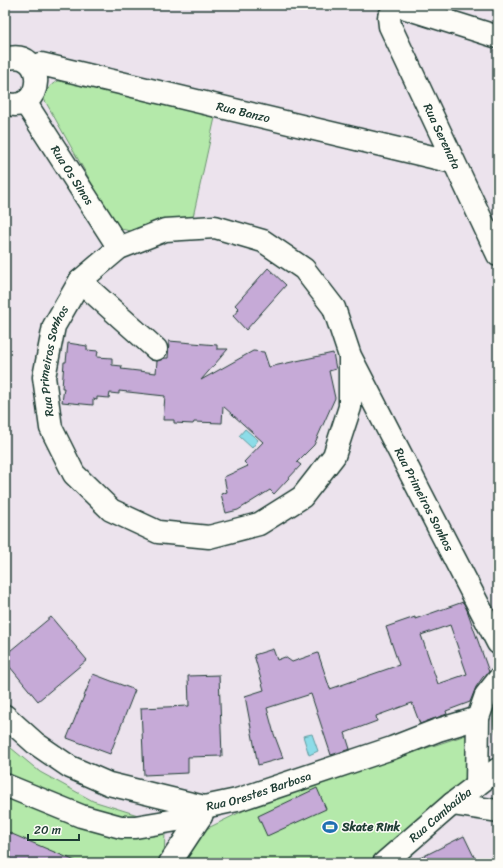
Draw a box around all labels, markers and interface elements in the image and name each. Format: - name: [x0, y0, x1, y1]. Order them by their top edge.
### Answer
- street label: Rua Banzo: [214, 95, 273, 129]
- street label: Rua Serenata: [417, 100, 467, 173]
- street label: Rua Os Sinos: [45, 141, 100, 210]
- street label: Rua Primeiros Sonhos: [33, 301, 75, 418]
- street label: Rua Primeiros Sonhos: [388, 444, 460, 556]
- street label: Rua Orestes Barbosa: [204, 765, 314, 817]
- street label: Rua Cambaúba: [404, 781, 477, 848]
- scale bar: [28, 816, 79, 842]
- place label: Skate Rink: [341, 816, 401, 838]
- sports icon: Skate Rink: [321, 818, 339, 836]
- text: 20 m: [34, 819, 61, 841]

